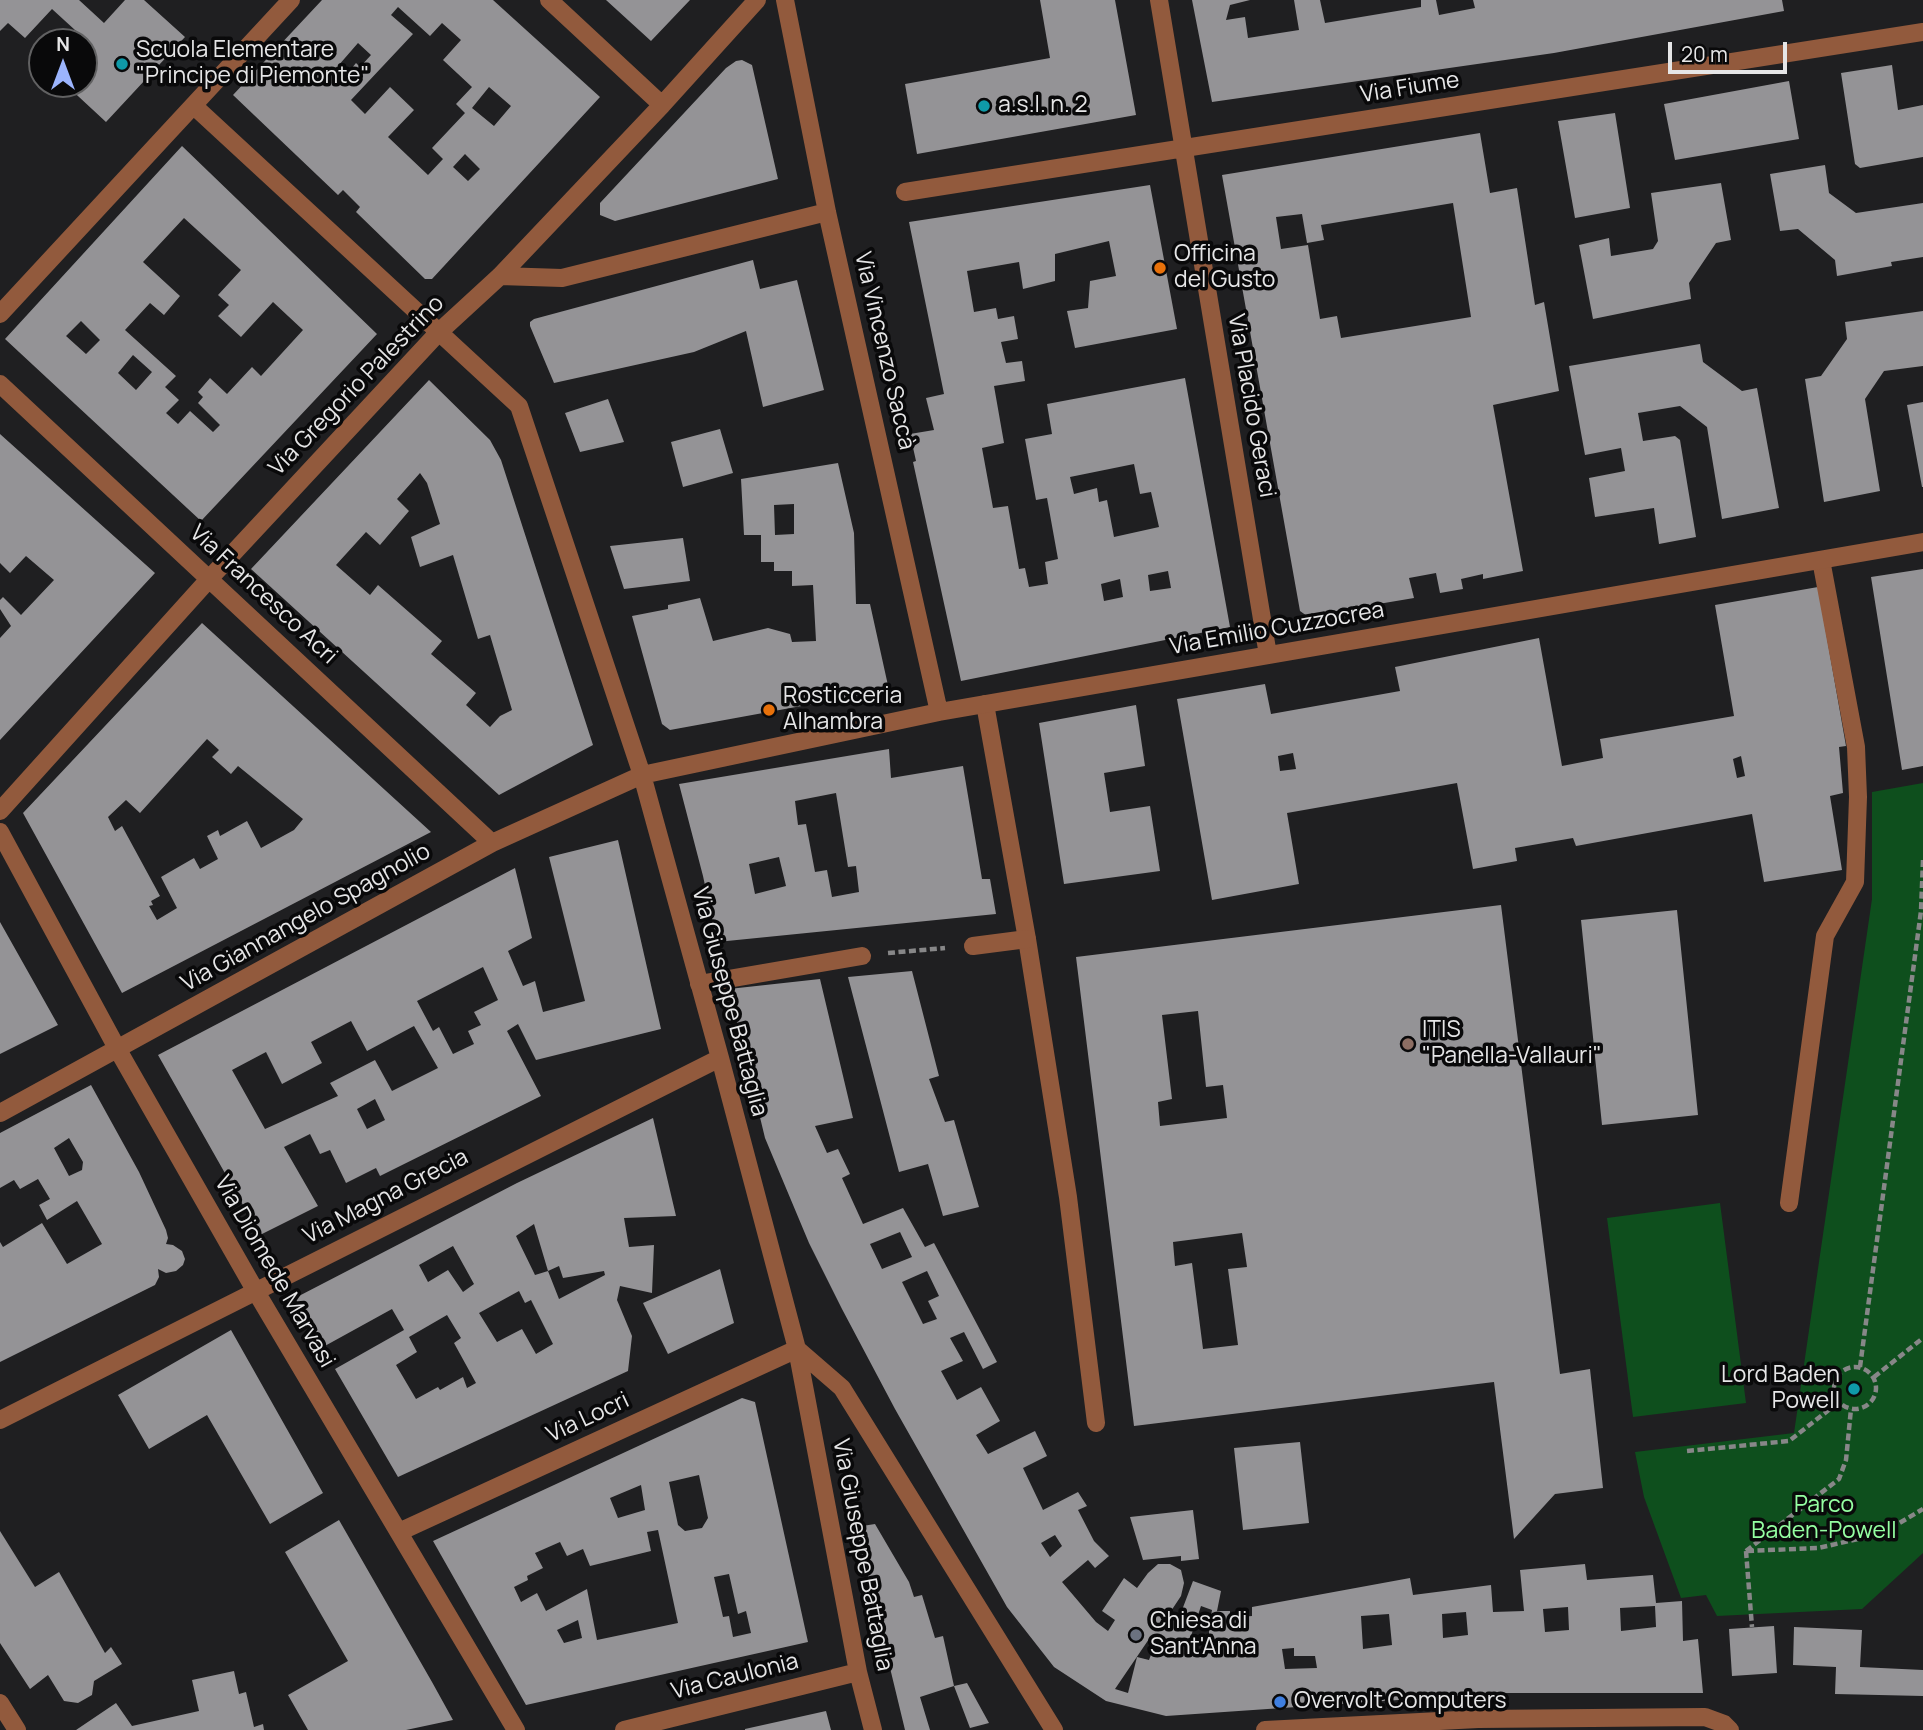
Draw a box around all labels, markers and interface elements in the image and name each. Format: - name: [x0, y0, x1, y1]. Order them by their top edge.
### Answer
- north arrow: [28, 28, 98, 98]
- scale bar: [1671, 28, 1790, 72]
- text: N: [56, 31, 70, 57]
- place label: Scuola Elementare "Principe di Piemonte": [136, 37, 369, 91]
- text: 20 m: [1681, 40, 1728, 68]
- marker: Scuola Elementare "Principe di Piemonte": [114, 56, 130, 72]
- street label: Via Fiume: [1359, 67, 1461, 109]
- place label: a.s.l. n. 2: [998, 92, 1088, 120]
- marker: a.s.l. n. 2: [976, 98, 992, 114]
- place label: Officina del Gusto: [1174, 241, 1275, 295]
- street label: Via Vincenzo Saccà: [848, 250, 920, 452]
- marker: Officina del Gusto: [1152, 260, 1168, 276]
- street label: Via Gregorio Palestrino: [264, 290, 450, 482]
- street label: Via Placido Geraci: [1221, 312, 1281, 500]
- street label: Via Francesco Acri: [184, 520, 342, 670]
- street label: Via Emilio Cuzzocrea: [1168, 597, 1386, 661]
- place label: Rosticceria Alhambra: [783, 683, 902, 737]
- marker: Rosticceria Alhambra: [761, 702, 777, 718]
- street label: Via Giannangelo Spagnolio: [177, 838, 435, 998]
- street label: Via Giuseppe Battaglia: [685, 885, 773, 1119]
- place label: ITIS "Panella-Vallauri": [1422, 1017, 1602, 1071]
- marker: ITIS "Panella-Vallauri": [1400, 1036, 1416, 1052]
- street label: Via Magna Grecia: [299, 1144, 473, 1250]
- street label: Via Diomede Marvasi: [208, 1171, 340, 1373]
- place label: Lord Baden Powell: [1721, 1362, 1840, 1416]
- marker: Lord Baden Powell: [1846, 1381, 1862, 1397]
- street label: Via Locri: [542, 1387, 634, 1449]
- street label: Via Giuseppe Battaglia: [826, 1437, 898, 1673]
- park label: Parco Baden-Powell: [1751, 1492, 1897, 1546]
- place label: Chiesa di Sant'Anna: [1150, 1608, 1257, 1662]
- marker: Chiesa di Sant'Anna: [1128, 1627, 1144, 1643]
- street label: Via Caulonia: [669, 1648, 801, 1706]
- place label: Overvolt Computers: [1294, 1688, 1507, 1716]
- marker: Overvolt Computers: [1272, 1694, 1288, 1710]

